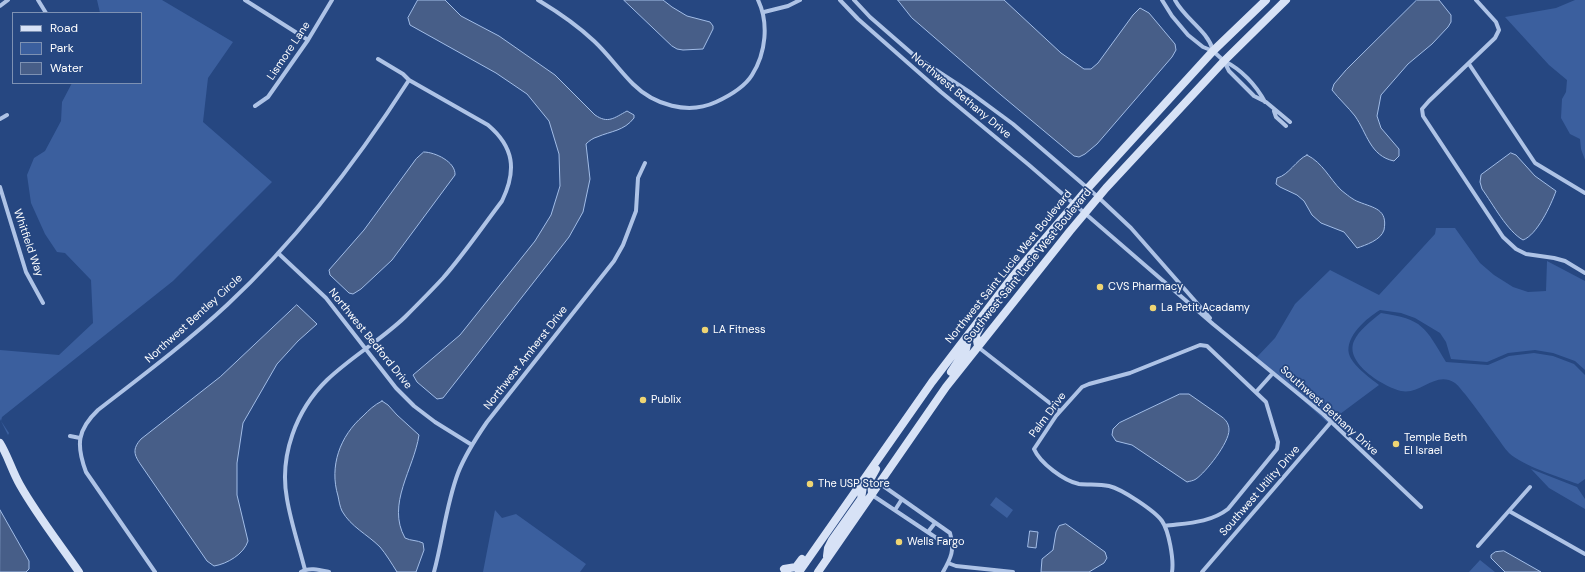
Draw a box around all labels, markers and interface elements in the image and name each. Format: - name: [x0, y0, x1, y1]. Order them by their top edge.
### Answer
- legend: [12, 12, 142, 84]
- street label: Lismore Lane: [265, 19, 313, 83]
- text: Road: [50, 20, 78, 36]
- text: Park: [50, 40, 74, 56]
- street label: Northwest Bethany Drive: [908, 50, 1014, 142]
- text: Water: [50, 60, 83, 76]
- street label: Southwest Saint Lucie West Boulevard: [962, 186, 1094, 346]
- street label: Northwest Saint Lucie West Boulevard: [943, 188, 1075, 346]
- street label: Whitfield Way: [10, 207, 46, 279]
- street label: Northwest Bentley Circle: [143, 272, 245, 366]
- place label: CVS Pharmacy: [1108, 280, 1183, 294]
- marker: CVS Pharmacy: [1095, 282, 1105, 292]
- street label: Northwest Bedford Drive: [325, 286, 415, 392]
- place label: La Petit Acadamy: [1161, 301, 1250, 315]
- street label: Northwest Amherst Drive: [481, 303, 571, 413]
- marker: La Petit Acadamy: [1148, 303, 1158, 313]
- place label: LA Fitness: [713, 323, 765, 337]
- marker: LA Fitness: [700, 325, 710, 335]
- street label: Southwest Bethany Drive: [1277, 363, 1381, 459]
- street label: Palm Drive: [1027, 390, 1069, 440]
- place label: Publix: [651, 393, 681, 407]
- marker: Publix: [638, 395, 648, 405]
- place label: Temple Beth El Israel: [1404, 431, 1467, 457]
- marker: Temple Beth El Israel: [1391, 439, 1401, 449]
- street label: Southwest Utility Drive: [1217, 443, 1303, 539]
- place label: The USP Store: [818, 477, 890, 491]
- marker: The USP Store: [805, 479, 815, 489]
- place label: Wells Fargo: [907, 535, 965, 549]
- marker: Wells Fargo: [894, 537, 904, 547]

